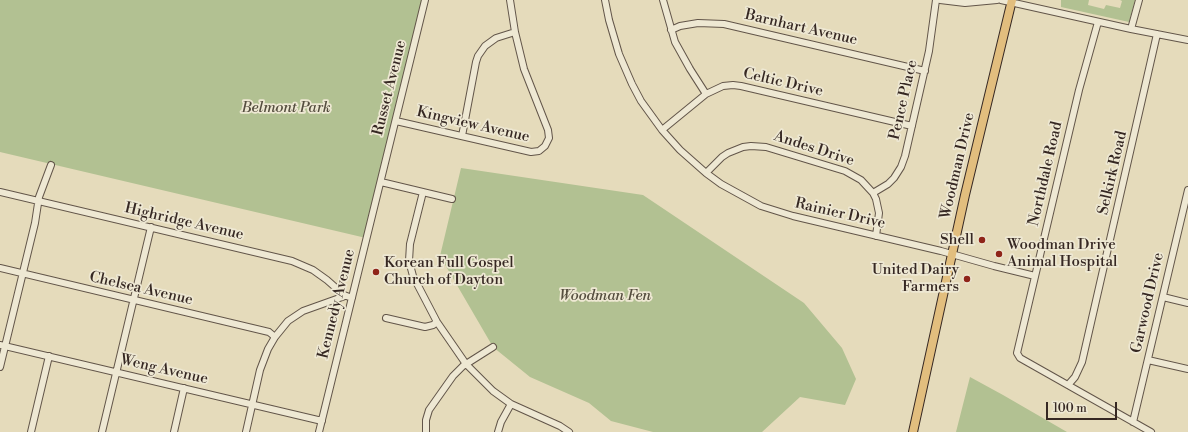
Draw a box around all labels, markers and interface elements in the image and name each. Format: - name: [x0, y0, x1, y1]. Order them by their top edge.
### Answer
- street label: Barnhart Avenue: [743, 6, 859, 50]
- street label: Russet Avenue: [369, 39, 411, 137]
- street label: Pence Place: [886, 58, 922, 142]
- street label: Celtic Drive: [741, 65, 825, 101]
- park label: Belmont Park: [241, 99, 331, 117]
- street label: Kingview Avenue: [415, 103, 531, 147]
- street label: Woodman Drive: [937, 111, 979, 221]
- street label: Northdale Road: [1025, 120, 1067, 228]
- street label: Andes Drive: [772, 128, 856, 170]
- street label: Selkirk Road: [1095, 129, 1131, 217]
- street label: Rainier Drive: [793, 195, 887, 233]
- street label: Highridge Avenue: [123, 200, 245, 244]
- place label: Shell: [940, 231, 974, 249]
- marker: Shell: [977, 235, 987, 245]
- place label: Woodman Drive Animal Hospital: [1007, 236, 1117, 271]
- street label: Kennedy Avenue: [315, 247, 359, 361]
- marker: Woodman Drive Animal Hospital: [994, 249, 1004, 259]
- street label: Garwood Drive: [1128, 251, 1168, 355]
- place label: Korean Full Gospel Church of Dayton: [384, 254, 514, 289]
- place label: United Dairy Farmers: [872, 261, 959, 296]
- marker: Korean Full Gospel Church of Dayton: [371, 267, 381, 277]
- street label: Chelsea Avenue: [88, 268, 194, 310]
- marker: United Dairy Farmers: [962, 274, 972, 284]
- park label: Woodman Fen: [559, 287, 651, 305]
- street label: Weng Avenue: [118, 351, 210, 389]
- scale bar: [1048, 394, 1119, 420]
- text: 100 m: [1053, 401, 1087, 416]

